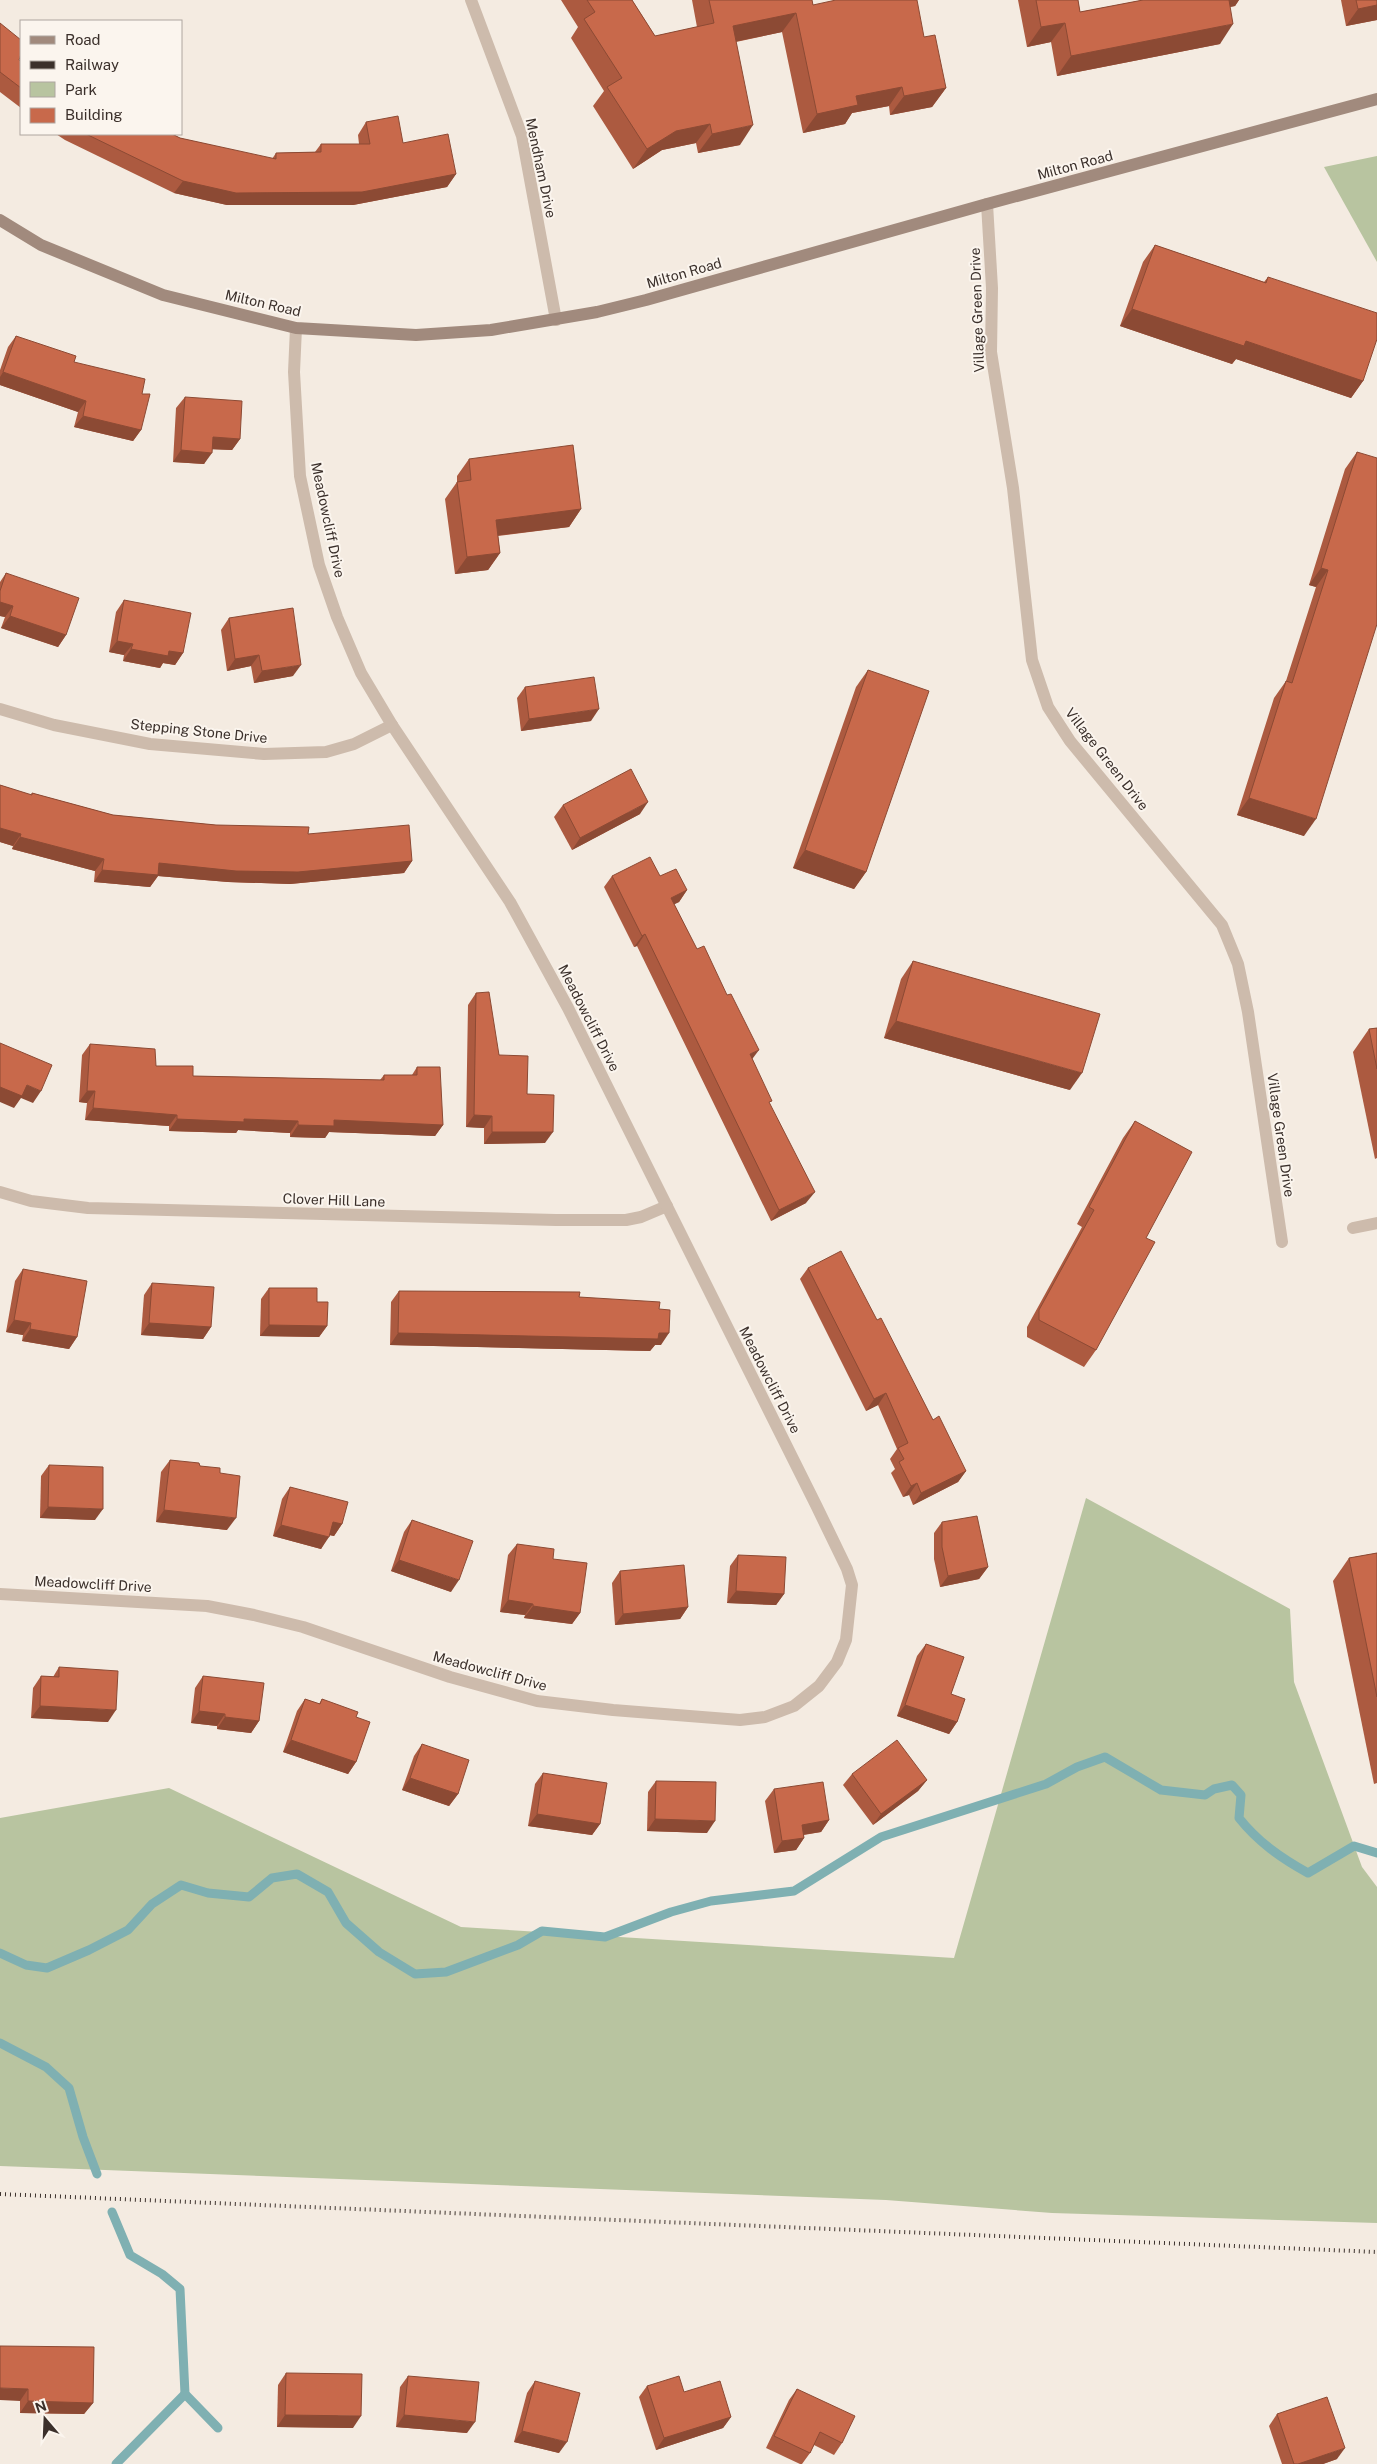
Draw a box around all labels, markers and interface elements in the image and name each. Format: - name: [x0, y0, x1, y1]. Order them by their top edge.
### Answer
- legend: [20, 20, 182, 135]
- text: Road: [65, 31, 101, 48]
- text: Railway: [65, 56, 119, 73]
- text: Park: [65, 81, 97, 98]
- text: Building: [65, 106, 123, 123]
- street label: Mendham Drive: [523, 117, 559, 219]
- street label: Milton Road: [1036, 147, 1114, 183]
- street label: Village Green Drive: [967, 247, 987, 373]
- street label: Milton Road: [645, 255, 723, 291]
- street label: Milton Road: [223, 286, 303, 320]
- street label: Meadowcliff Drive: [308, 461, 348, 579]
- street label: Village Green Drive: [1062, 705, 1152, 813]
- street label: Stepping Stone Drive: [130, 716, 268, 746]
- street label: Meadowcliff Drive: [555, 962, 623, 1074]
- street label: Village Green Drive: [1264, 1072, 1298, 1198]
- street label: Clover Hill Lane: [282, 1190, 386, 1210]
- street label: Meadowcliff Drive: [736, 1324, 804, 1436]
- street label: Meadowcliff Drive: [34, 1573, 152, 1595]
- street label: Meadowcliff Drive: [431, 1648, 549, 1694]
- north arrow: [20, 2394, 70, 2444]
- text: N: [33, 2397, 49, 2416]

